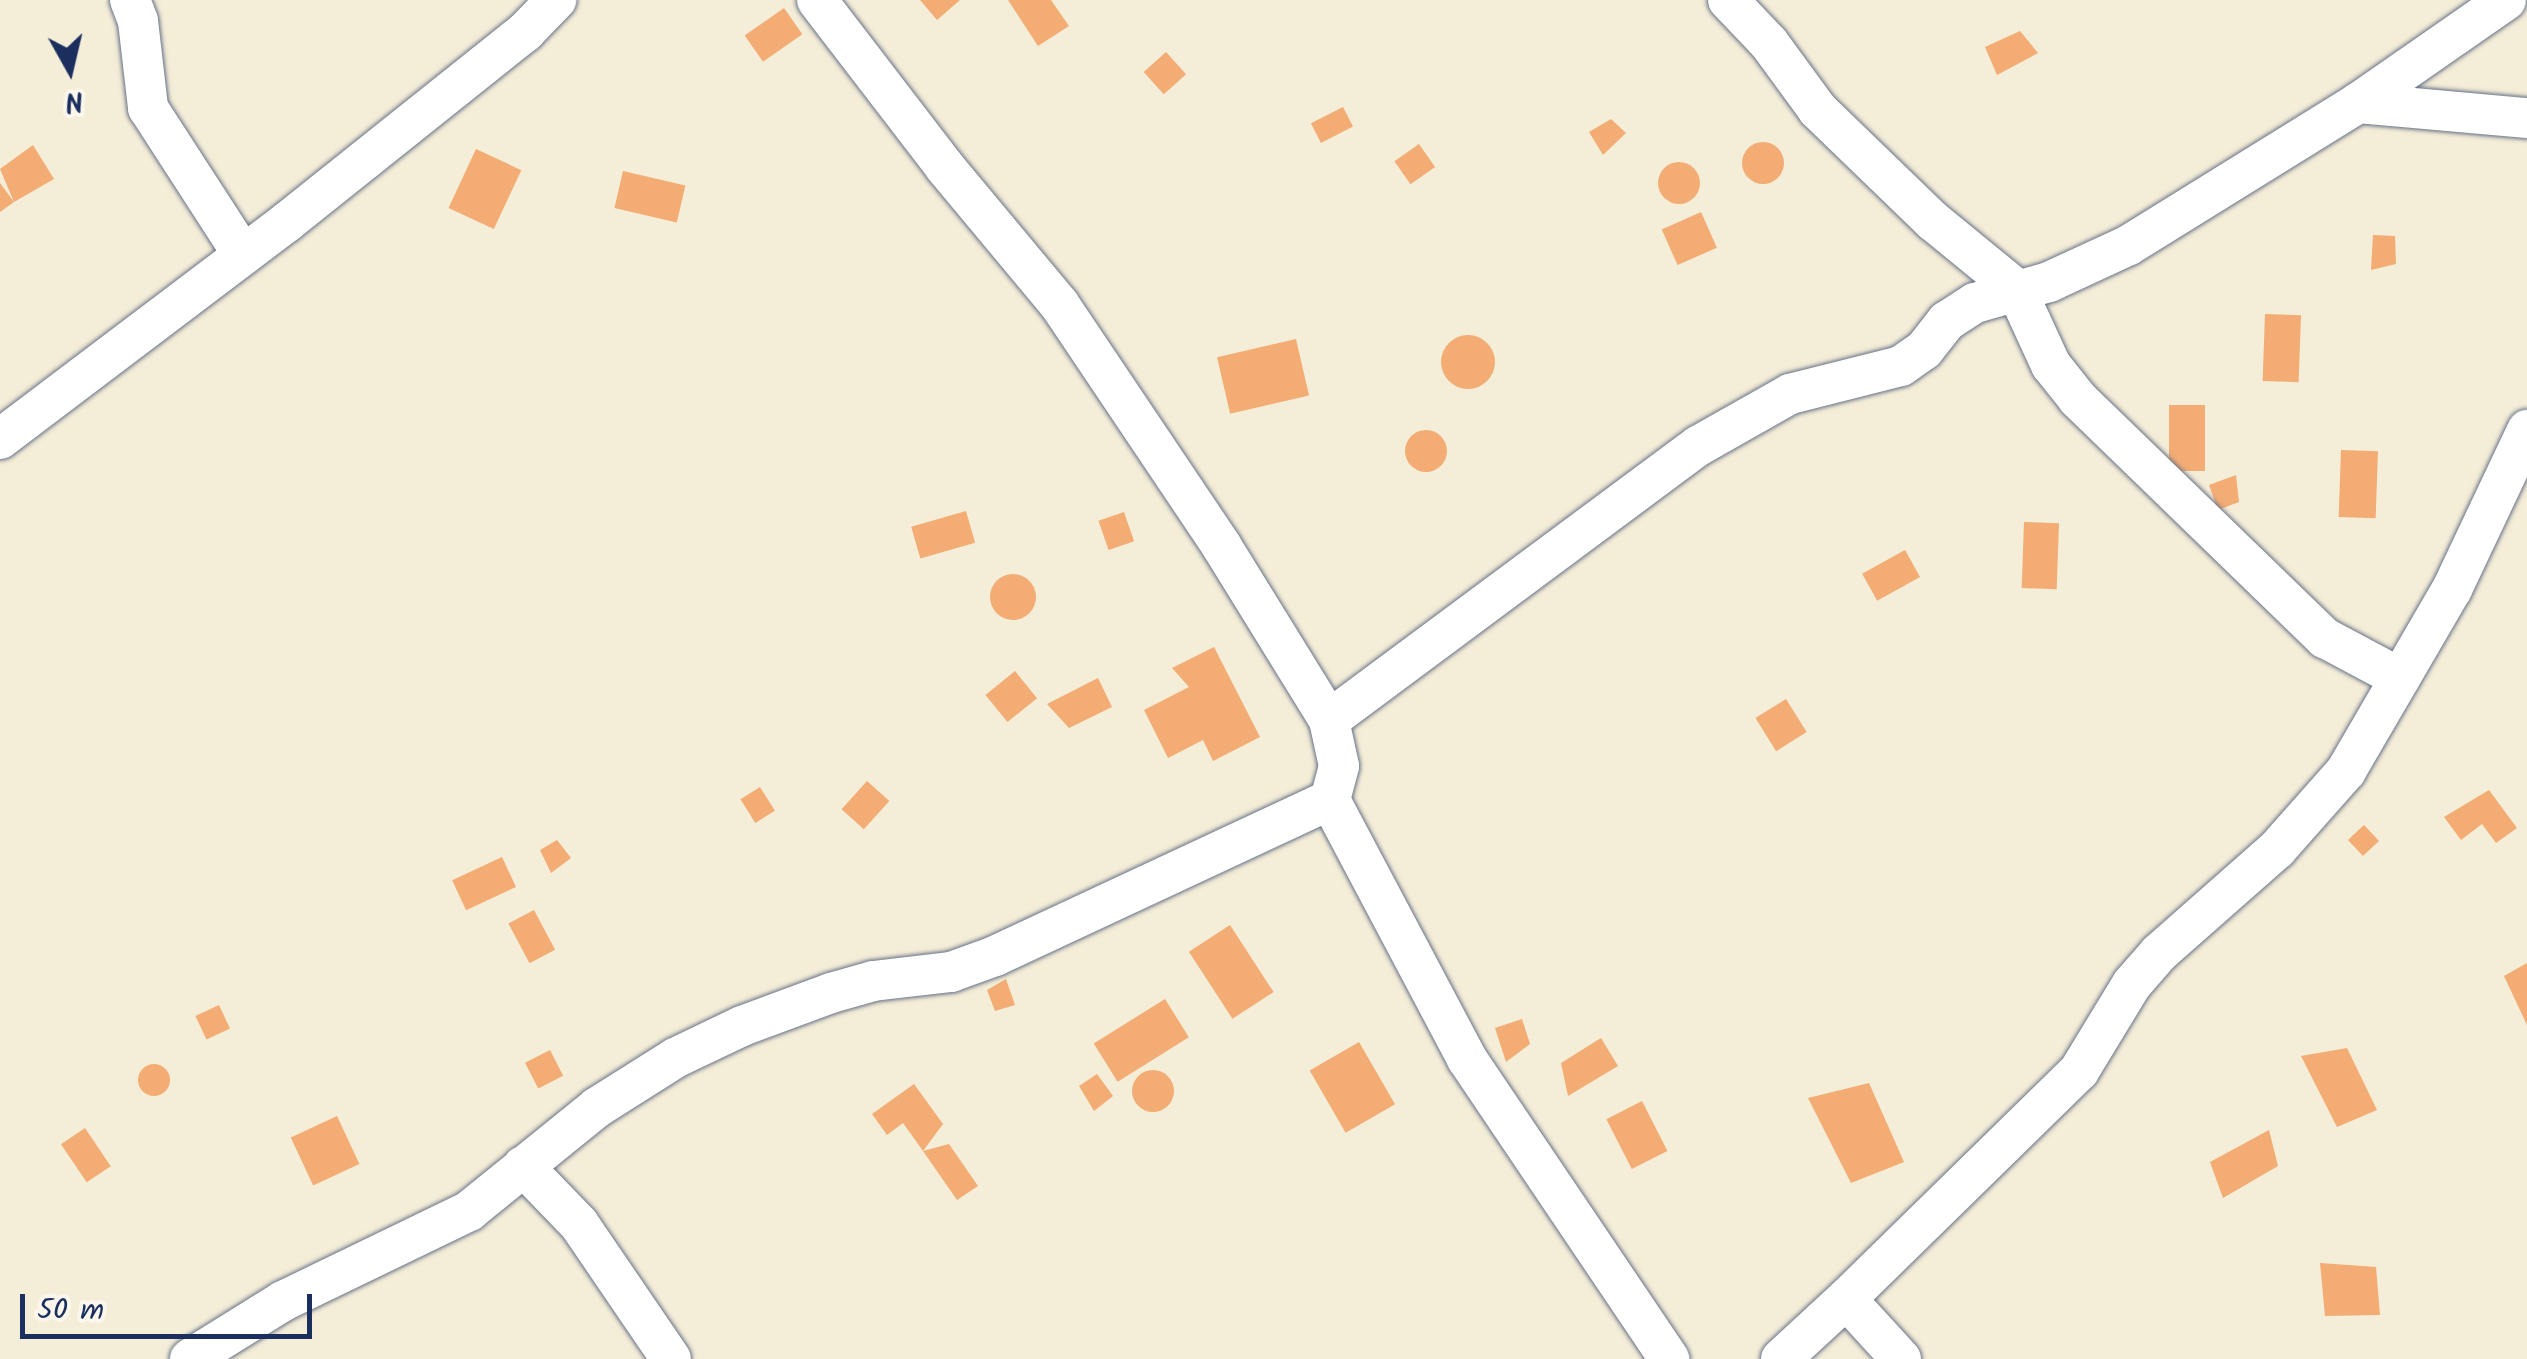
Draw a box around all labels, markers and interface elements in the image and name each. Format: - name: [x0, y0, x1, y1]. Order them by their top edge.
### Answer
- north arrow: [20, 20, 120, 120]
- text: N: [62, 77, 86, 124]
- scale bar: [25, 1274, 318, 1336]
- text: 50 m: [37, 1287, 104, 1335]

